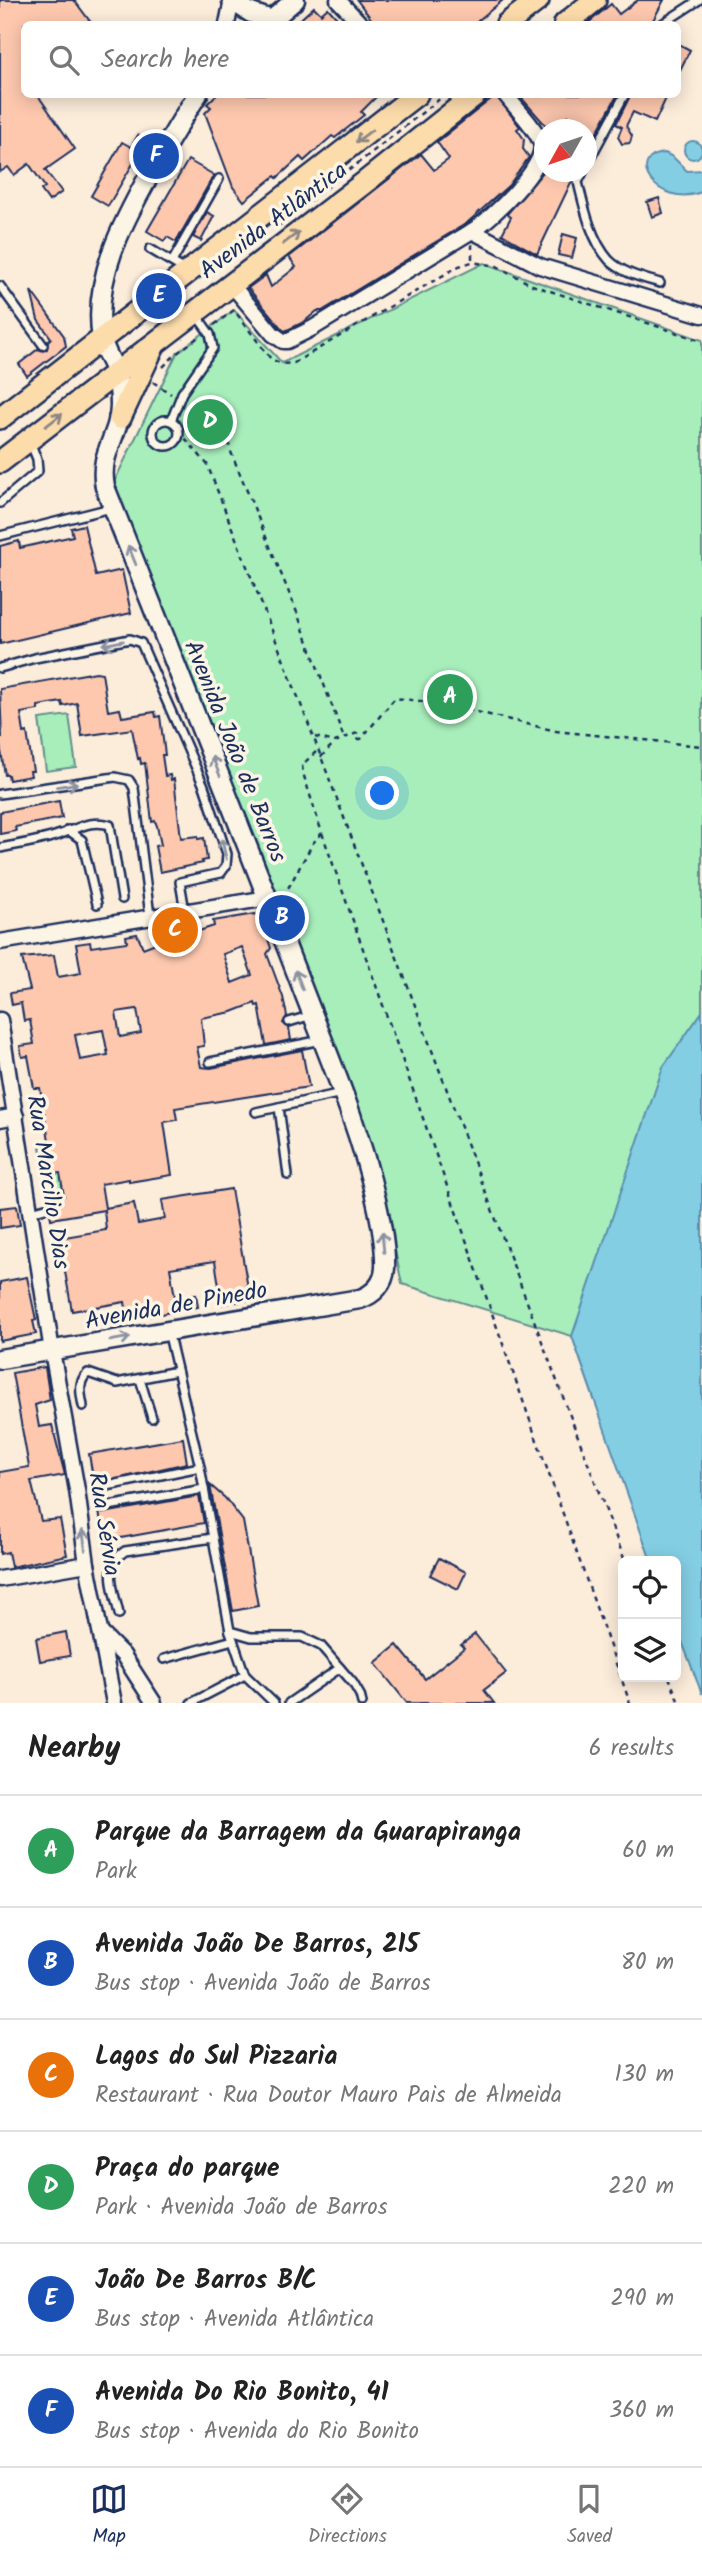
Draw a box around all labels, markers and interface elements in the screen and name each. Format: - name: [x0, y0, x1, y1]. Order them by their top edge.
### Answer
- search box: [21, 21, 681, 98]
- text: Search here: [101, 39, 229, 81]
- icon: search: [45, 41, 83, 79]
- north arrow: [534, 119, 597, 182]
- one-way arrow: [355, 129, 373, 144]
- pin: F: [133, 130, 179, 182]
- street label: Avenida Atlântica: [191, 152, 357, 290]
- one-way arrow: [281, 231, 300, 246]
- pin: E: [136, 270, 182, 322]
- pin: D: [187, 396, 233, 448]
- one-way arrow: [44, 413, 63, 428]
- one-way arrow: [124, 544, 137, 566]
- street label: Avenida João de Barros: [172, 635, 297, 869]
- one-way arrow: [102, 636, 125, 650]
- pin: A: [427, 671, 473, 723]
- one-way arrow: [208, 756, 221, 778]
- your location: [365, 776, 399, 810]
- one-way arrow: [56, 778, 78, 791]
- one-way arrow: [216, 838, 230, 861]
- pin: B: [259, 892, 305, 944]
- pin: C: [152, 904, 198, 956]
- one-way arrow: [292, 969, 305, 991]
- street label: Rua Marcilio Dias: [15, 1092, 81, 1272]
- one-way arrow: [376, 1232, 389, 1254]
- street label: Avenida de Pinedo: [82, 1271, 271, 1342]
- one-way arrow: [108, 1332, 131, 1345]
- street label: Rua Sérvia: [76, 1469, 131, 1579]
- one-way arrow: [77, 1529, 90, 1551]
- map controls: [618, 1556, 681, 1682]
- button: locate: [618, 1556, 681, 1619]
- button: layers: [618, 1619, 681, 1682]
- text: Nearby: [28, 1725, 120, 1773]
- text: 6 results: [589, 1731, 674, 1767]
- text: Parque da Barragem da Guarapiranga: [95, 1812, 521, 1854]
- text: A: [44, 1833, 58, 1869]
- text: 60 m: [622, 1833, 674, 1869]
- text: Park: [95, 1854, 137, 1890]
- text: Avenida João De Barros, 215: [95, 1924, 419, 1966]
- text: B: [44, 1945, 58, 1981]
- text: 80 m: [621, 1945, 674, 1981]
- text: Bus stop · Avenida João de Barros: [95, 1966, 431, 2002]
- text: Lagos do Sul Pizzaria: [95, 2036, 337, 2078]
- text: C: [44, 2057, 58, 2093]
- text: 130 m: [615, 2057, 674, 2093]
- text: Restaurant · Rua Doutor Mauro Pais de Almeida: [95, 2078, 562, 2114]
- text: Praça do parque: [95, 2148, 279, 2190]
- text: D: [43, 2169, 59, 2205]
- text: 220 m: [608, 2169, 674, 2205]
- text: Park · Avenida João de Barros: [95, 2190, 387, 2226]
- text: João De Barros B/C: [95, 2260, 317, 2302]
- text: E: [45, 2281, 57, 2317]
- text: 290 m: [610, 2281, 674, 2317]
- text: Bus stop · Avenida Atlântica: [95, 2302, 374, 2338]
- text: Avenida Do Rio Bonito, 41: [95, 2372, 389, 2414]
- text: F: [45, 2393, 57, 2429]
- text: 360 m: [609, 2393, 674, 2429]
- text: Bus stop · Avenida do Rio Bonito: [95, 2414, 419, 2450]
- tab: Map: [90, 2480, 128, 2552]
- tab: Directions: [308, 2480, 387, 2552]
- tab: Saved: [567, 2480, 612, 2552]

